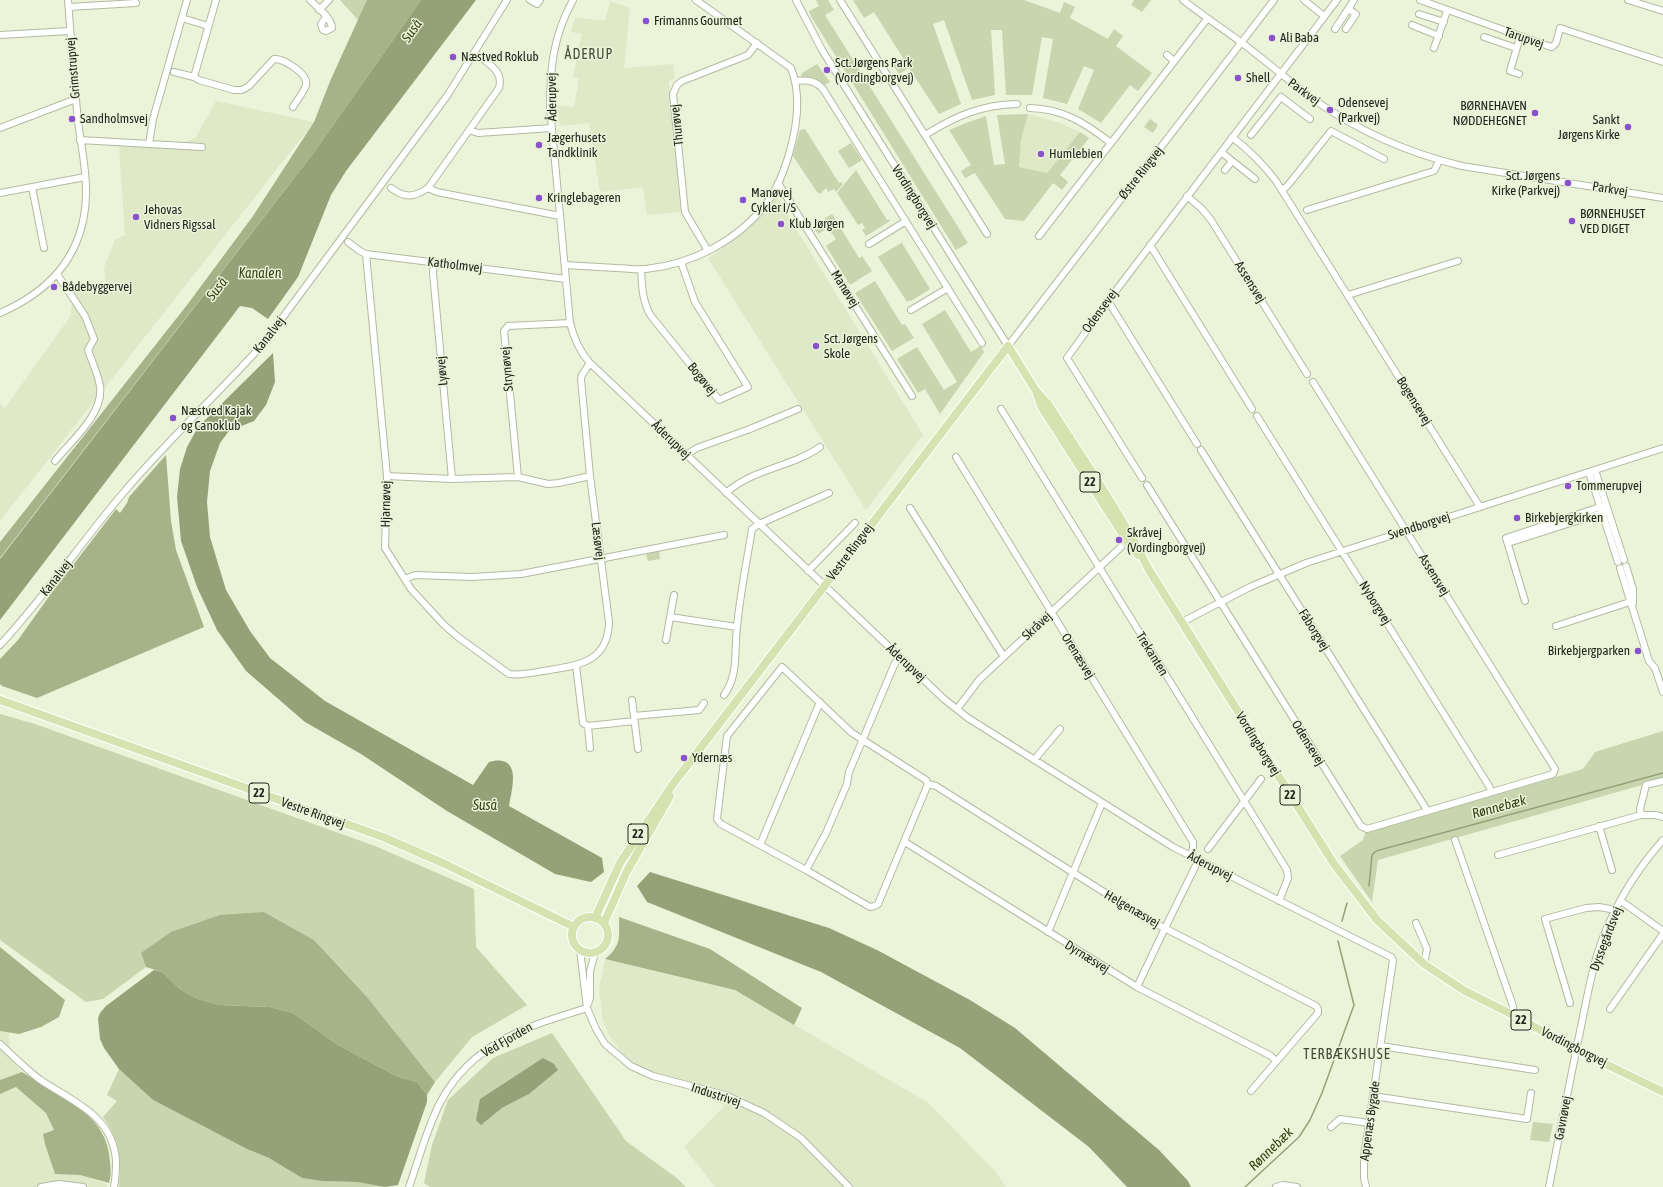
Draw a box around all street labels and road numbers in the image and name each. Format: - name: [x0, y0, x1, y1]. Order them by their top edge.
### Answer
- street label: Tarupvej: [1502, 24, 1546, 52]
- street label: Grimstrupvej: [63, 37, 83, 99]
- street label: Åderupvej: [544, 73, 560, 121]
- street label: Parkvej: [1285, 75, 1323, 109]
- street label: Thurøvej: [667, 103, 687, 147]
- street label: Østre Ringvej: [1115, 143, 1167, 203]
- street label: Vordingborgvej: [888, 162, 940, 232]
- street label: Parkvej: [1591, 178, 1629, 200]
- street label: Katholmvej: [427, 254, 483, 276]
- street label: Assensvej: [1231, 258, 1269, 306]
- street label: Manøvej: [827, 267, 863, 311]
- street label: Odensevej: [1079, 286, 1121, 336]
- street label: Kanalvej: [250, 314, 288, 356]
- street label: Strynøvej: [497, 346, 517, 392]
- street label: Lyøvej: [433, 355, 451, 387]
- street label: Bogøvej: [684, 359, 720, 399]
- street label: Bogensevej: [1393, 374, 1435, 428]
- street label: Åderupvej: [648, 417, 694, 463]
- road number: 22: [1080, 472, 1100, 492]
- street label: Hjarnøvej: [378, 480, 394, 528]
- street label: Svendborgvej: [1386, 509, 1452, 543]
- street label: Vestre Ringvej: [824, 520, 876, 584]
- street label: Læsøvej: [588, 521, 608, 561]
- street label: Assensvej: [1415, 551, 1453, 599]
- street label: Kanalvej: [37, 557, 75, 599]
- street label: Nyborgvej: [1356, 578, 1394, 628]
- street label: Fåborgvej: [1295, 606, 1333, 654]
- street label: Skråvej: [1019, 608, 1055, 644]
- street label: Trekanten: [1133, 629, 1171, 679]
- street label: Orenæsvej: [1058, 630, 1098, 682]
- street label: Åderupvej: [883, 641, 929, 685]
- street label: Vordingborgvej: [1232, 709, 1284, 779]
- street label: Odensevej: [1288, 717, 1328, 769]
- road number: 22: [249, 783, 269, 803]
- road number: 22: [1280, 785, 1300, 805]
- street label: Vestre Ringvej: [279, 794, 347, 832]
- road number: 22: [628, 824, 648, 844]
- street label: Åderupvej: [1185, 848, 1235, 884]
- street label: Helgenæsvej: [1102, 887, 1162, 931]
- street label: Dyssegårdsvej: [1587, 905, 1625, 973]
- street label: Dyrnæsvej: [1062, 937, 1112, 977]
- road number: 22: [1511, 1010, 1531, 1030]
- street label: Ved Fjorden: [479, 1019, 535, 1061]
- street label: Vordingborgvej: [1538, 1024, 1610, 1070]
- street label: Industrivej: [689, 1080, 743, 1110]
- street label: Appenæs Bygade: [1357, 1080, 1383, 1162]
- street label: Gavnøvej: [1551, 1095, 1575, 1141]

